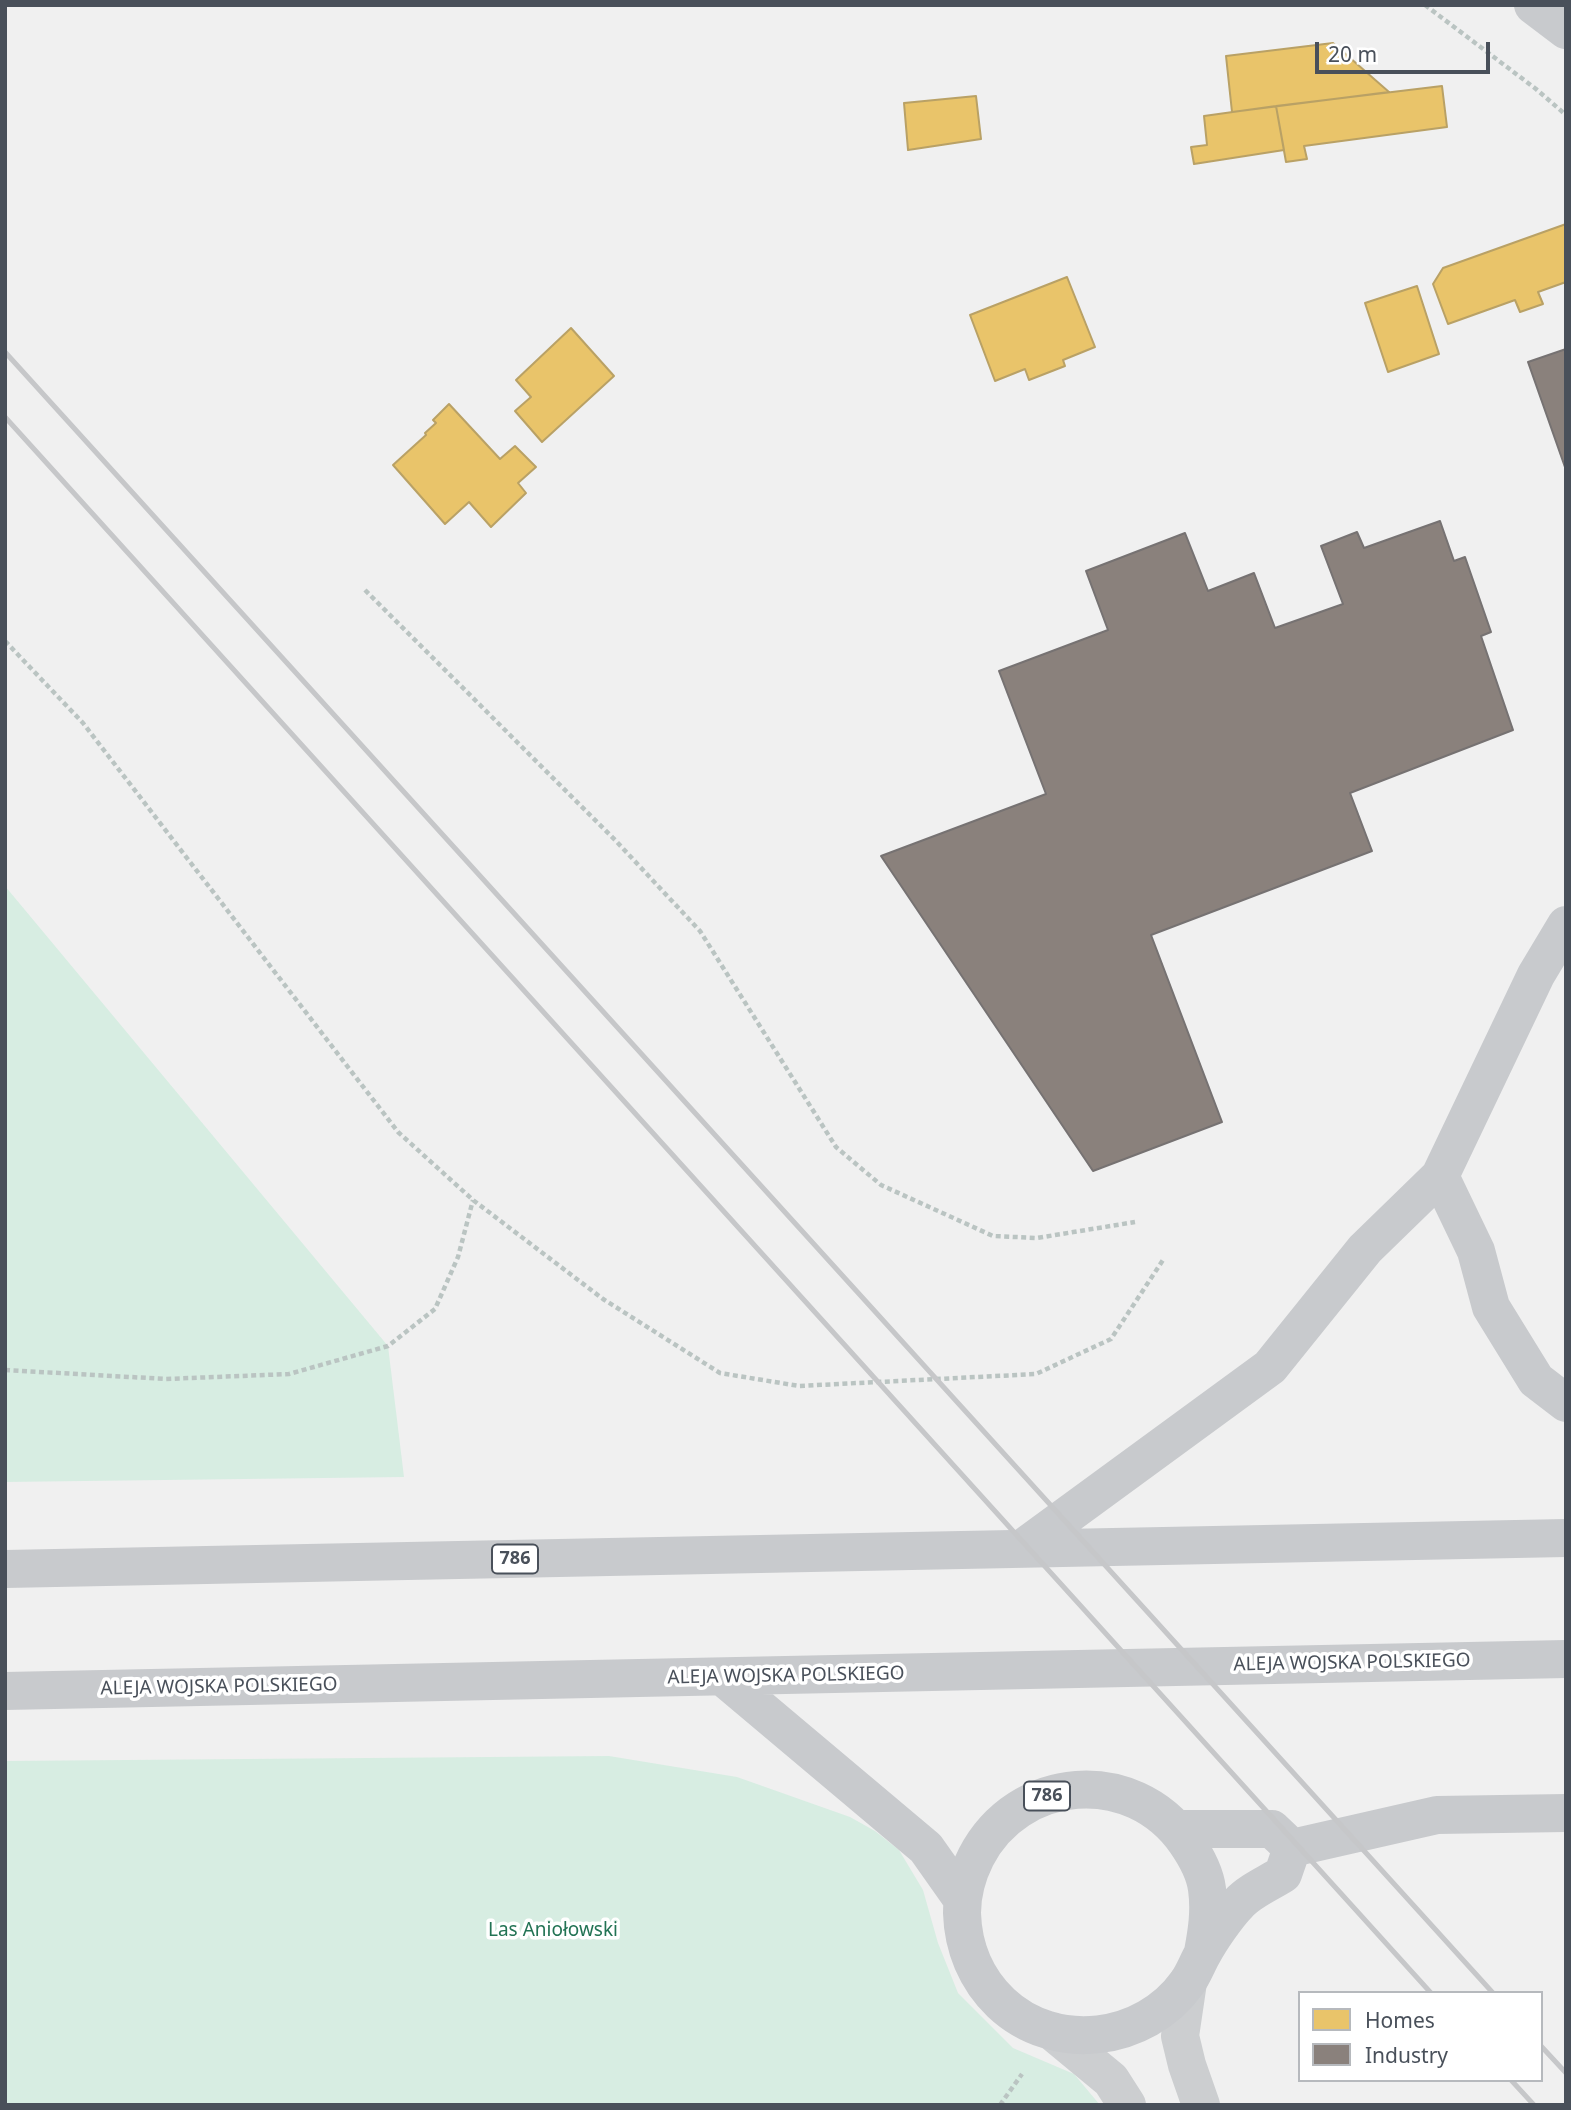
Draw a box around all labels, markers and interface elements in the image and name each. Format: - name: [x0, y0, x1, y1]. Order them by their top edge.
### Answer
- scale bar: [1319, 28, 1494, 72]
- text: 20 m: [1328, 40, 1377, 68]
- road number: 786: [492, 1544, 538, 1574]
- street label: ALEJA WOJSKA POLSKIEGO: [1233, 1650, 1471, 1676]
- street label: ALEJA WOJSKA POLSKIEGO: [667, 1663, 905, 1689]
- street label: ALEJA WOJSKA POLSKIEGO: [100, 1674, 338, 1700]
- road number: 786: [1024, 1781, 1070, 1810]
- park label: Las Aniołowski: [488, 1920, 618, 1942]
- legend: [1298, 1991, 1543, 2082]
- text: Homes: [1365, 2006, 1435, 2034]
- text: Industry: [1365, 2041, 1448, 2069]

